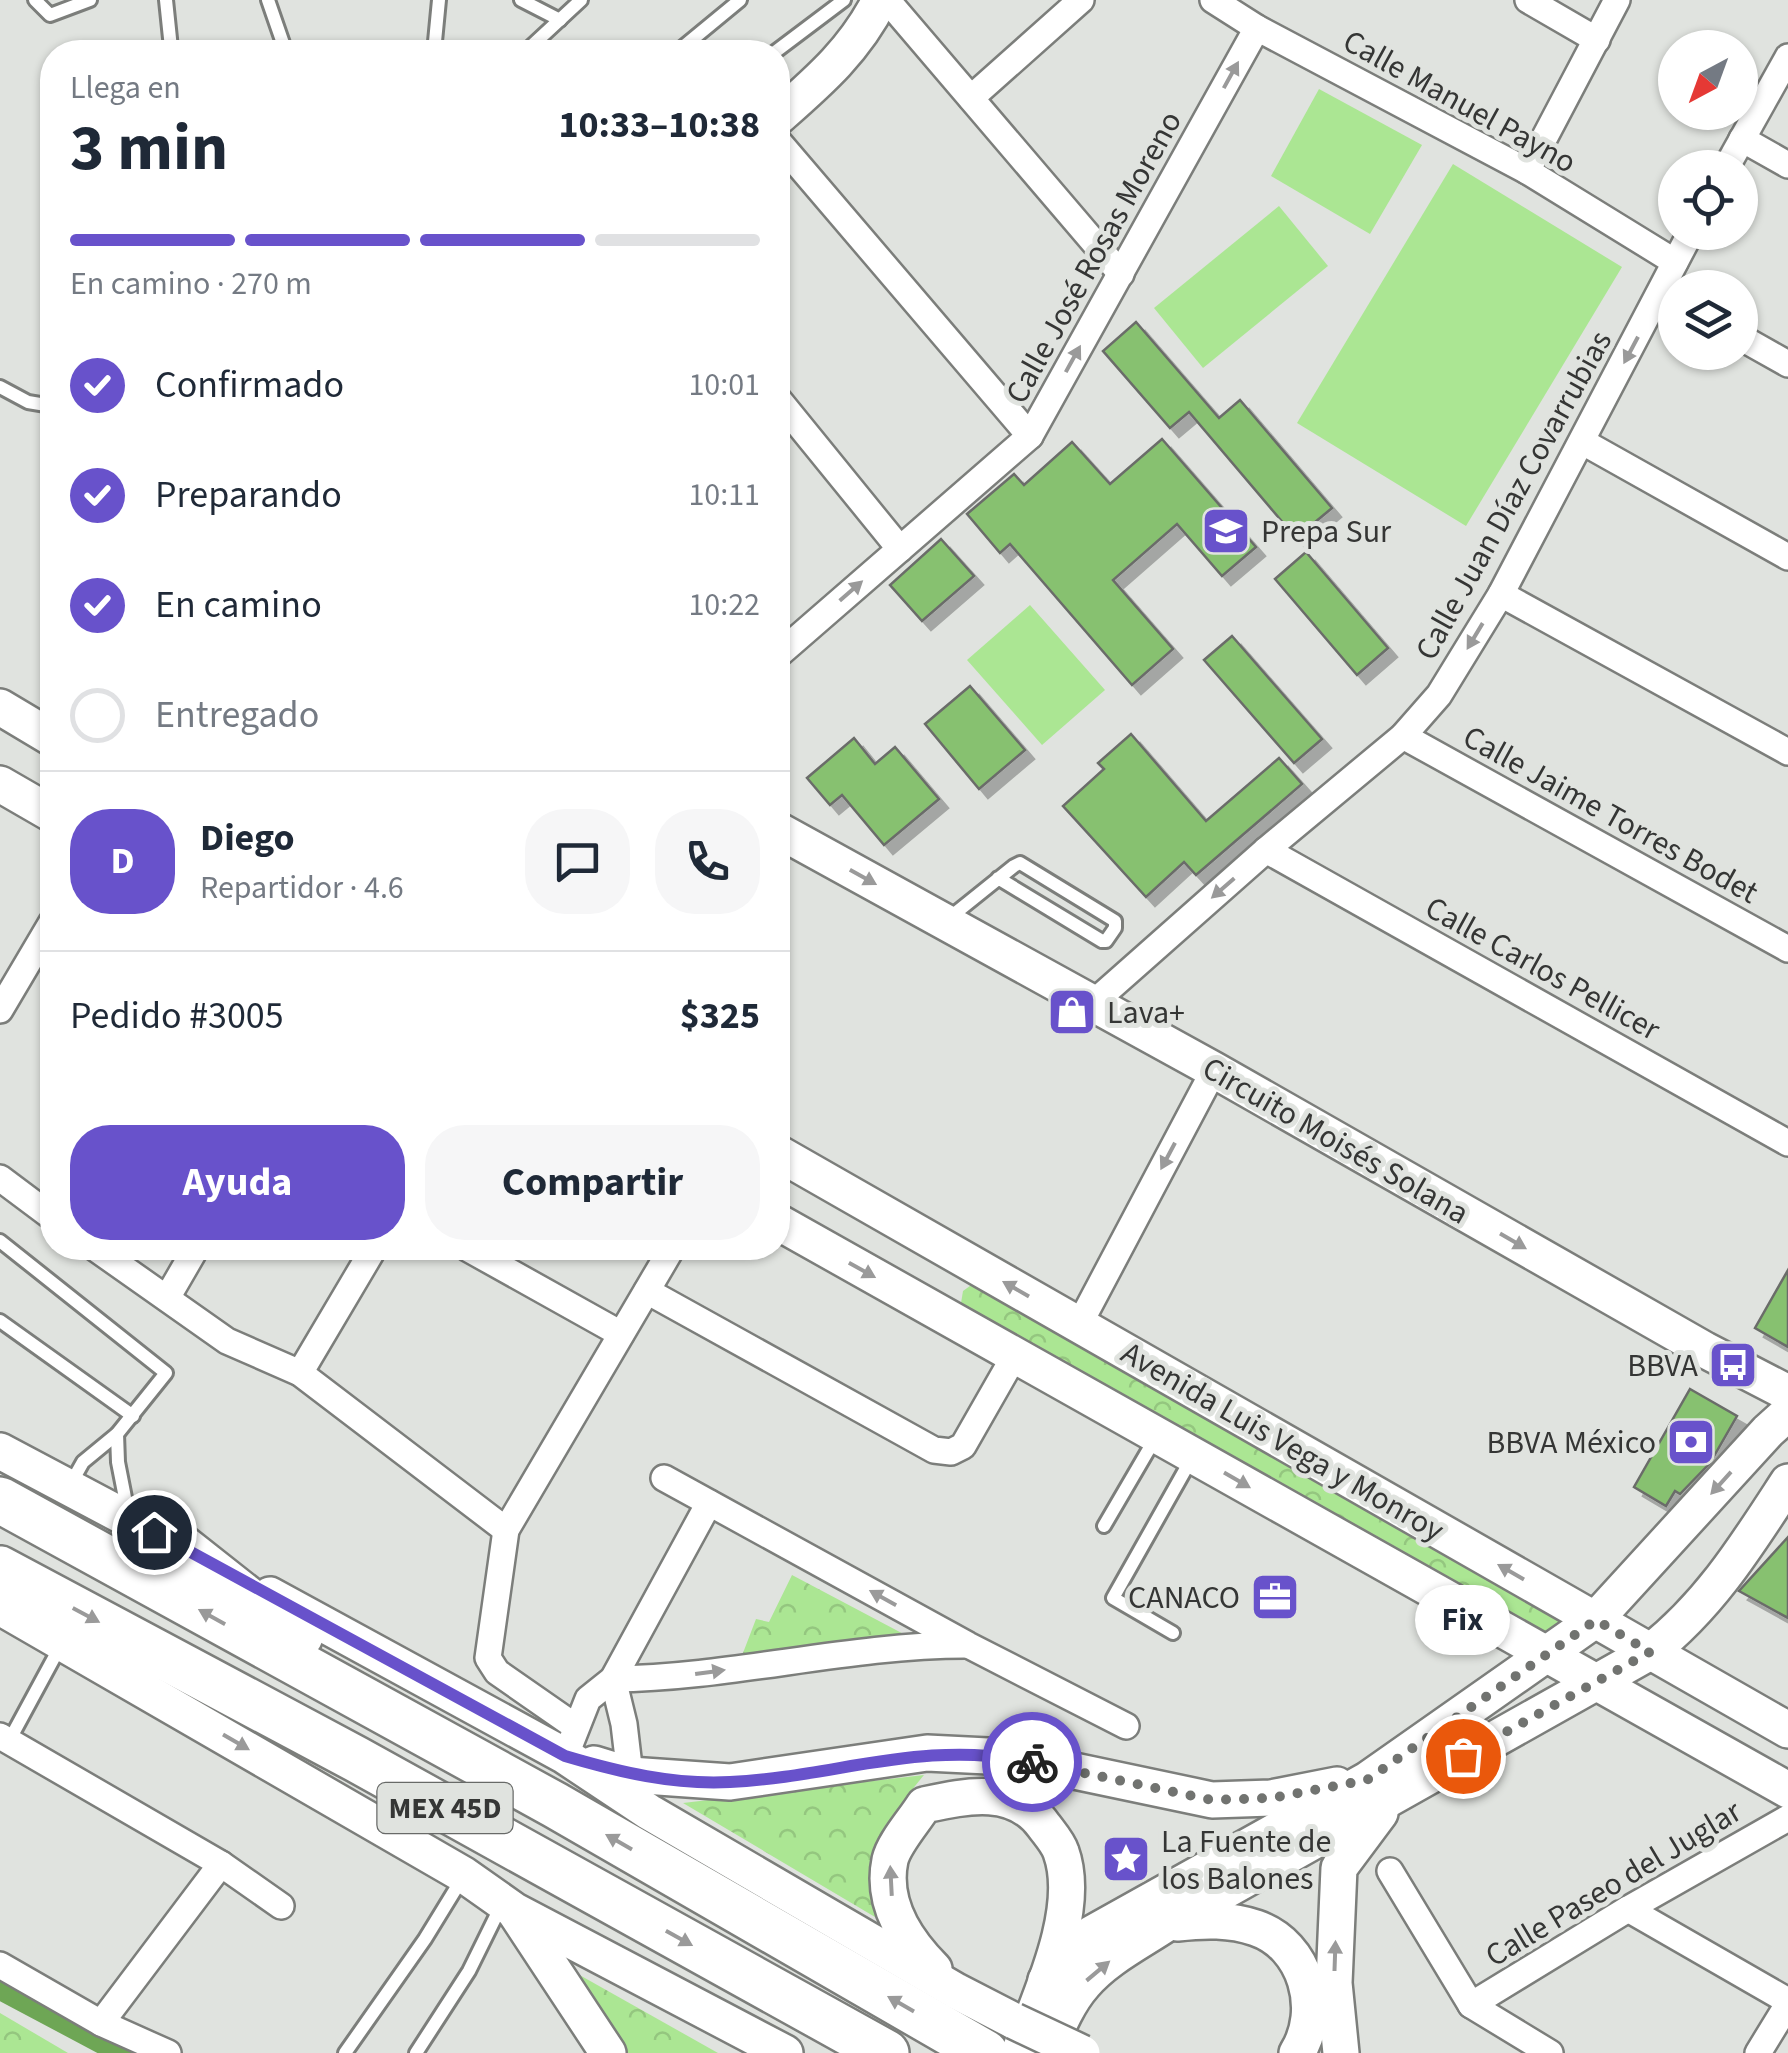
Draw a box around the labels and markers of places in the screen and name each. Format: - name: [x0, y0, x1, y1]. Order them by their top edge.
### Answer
- school or university icon: Prepa Sur: [1200, 505, 1252, 557]
- place label: Prepa Sur: [1261, 509, 1392, 555]
- shop icon: Lava+: [1046, 986, 1098, 1038]
- place label: Lava+: [1107, 990, 1185, 1036]
- bus stop icon: BBVA: [1707, 1339, 1759, 1391]
- place label: BBVA: [1627, 1343, 1699, 1389]
- bank icon: BBVA México: [1665, 1416, 1717, 1468]
- place label: BBVA México: [1486, 1420, 1656, 1466]
- pin: [112, 1490, 197, 1575]
- office icon: CANACO: [1249, 1571, 1301, 1623]
- place label: CANACO: [1128, 1575, 1240, 1621]
- callout: Fix: [1416, 1586, 1510, 1656]
- pin: [1421, 1714, 1506, 1799]
- place label: La Fuente de los Balones: [1161, 1819, 1331, 1902]
- place icon: La Fuente de los Balones: [1100, 1833, 1152, 1885]

